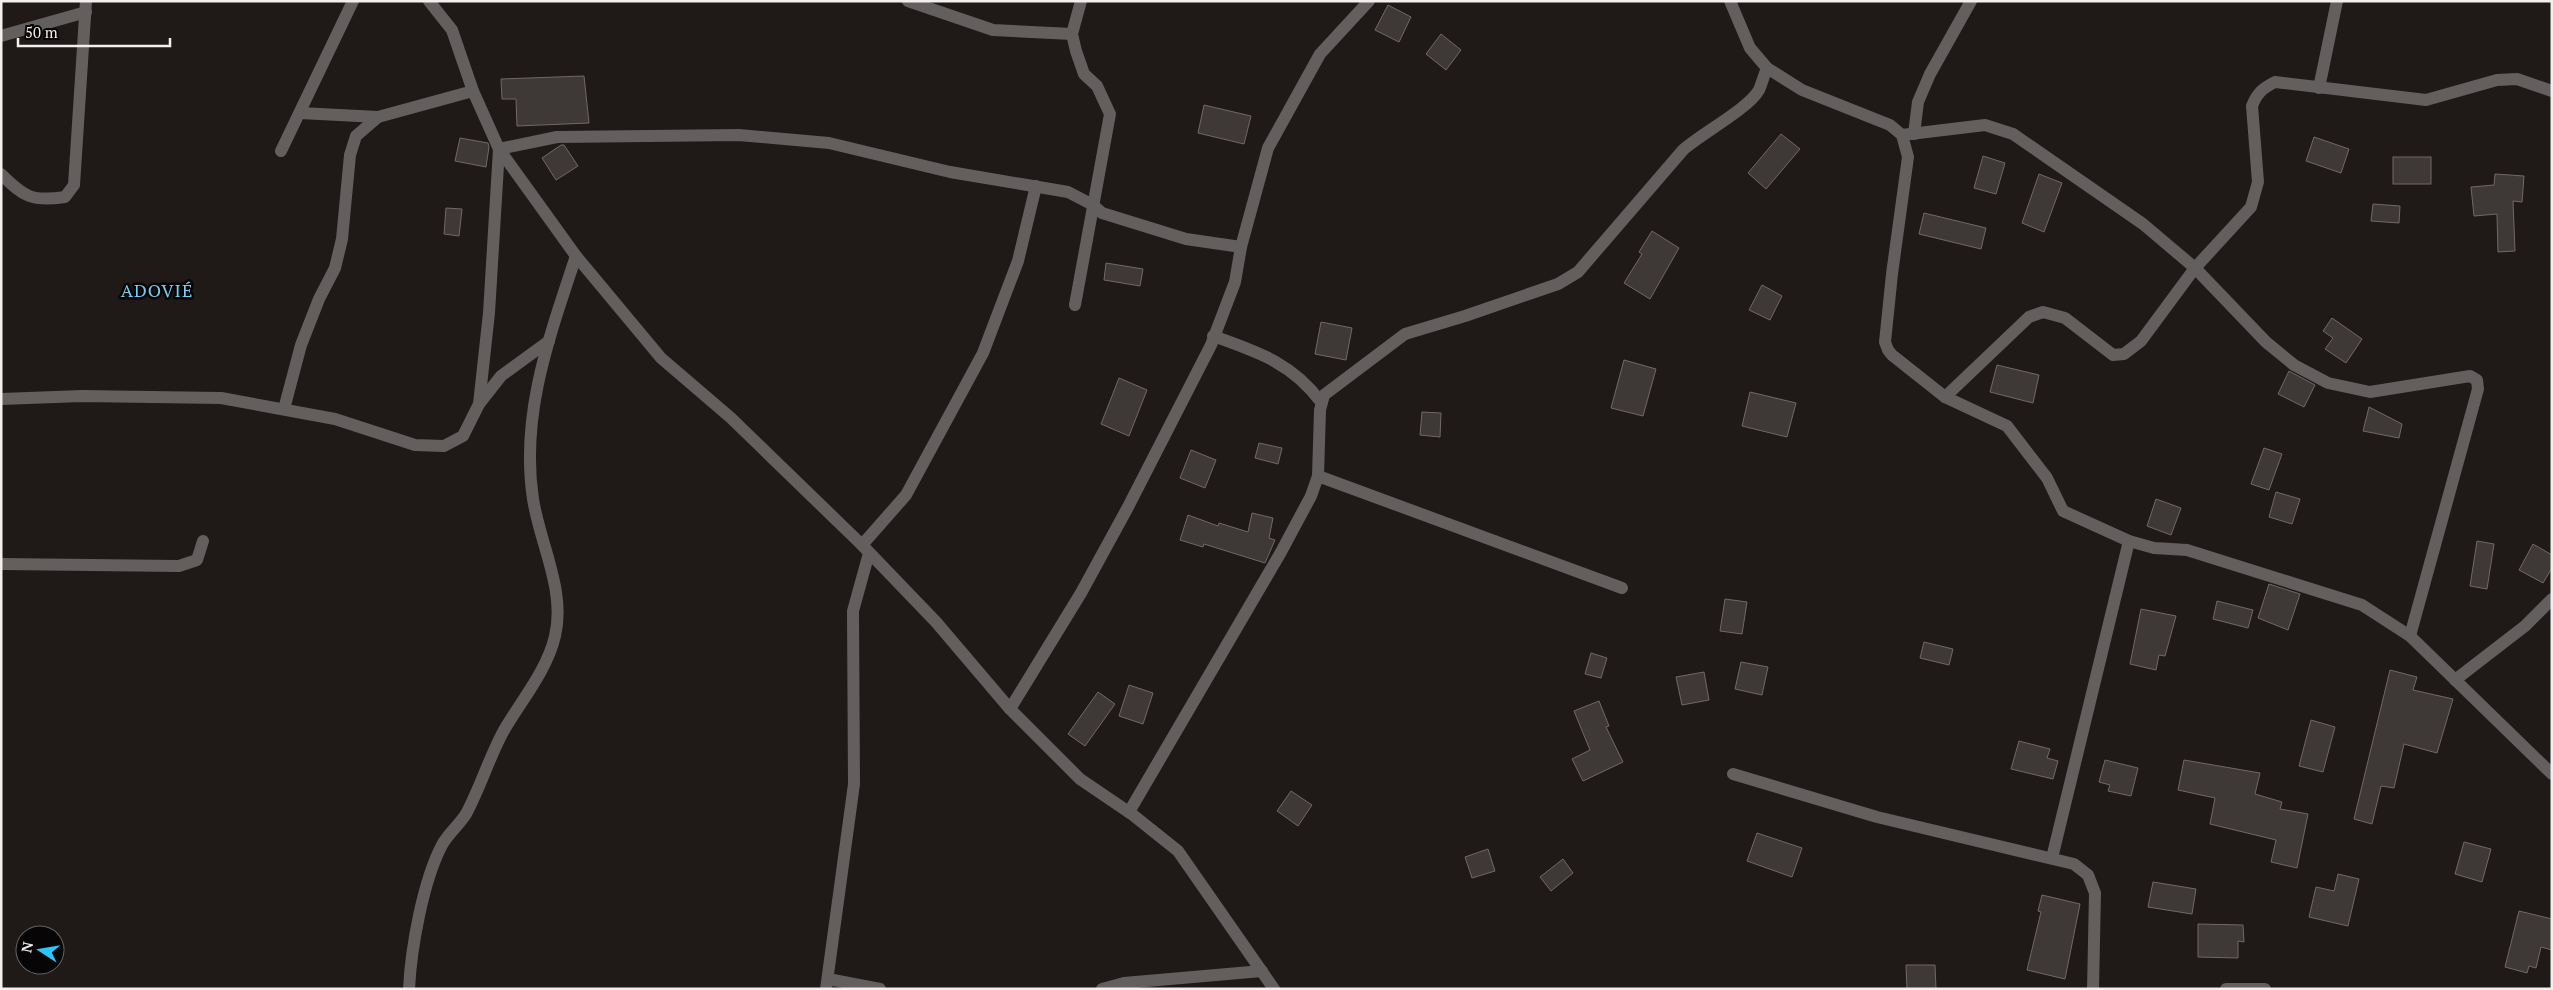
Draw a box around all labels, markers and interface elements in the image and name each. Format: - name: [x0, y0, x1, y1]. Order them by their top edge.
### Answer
- scale bar: [18, 15, 170, 47]
- text: 50 m: [25, 22, 58, 42]
- district label: ADOVIÉ: [121, 278, 193, 302]
- north arrow: [15, 925, 65, 975]
- text: N: [16, 940, 37, 954]

